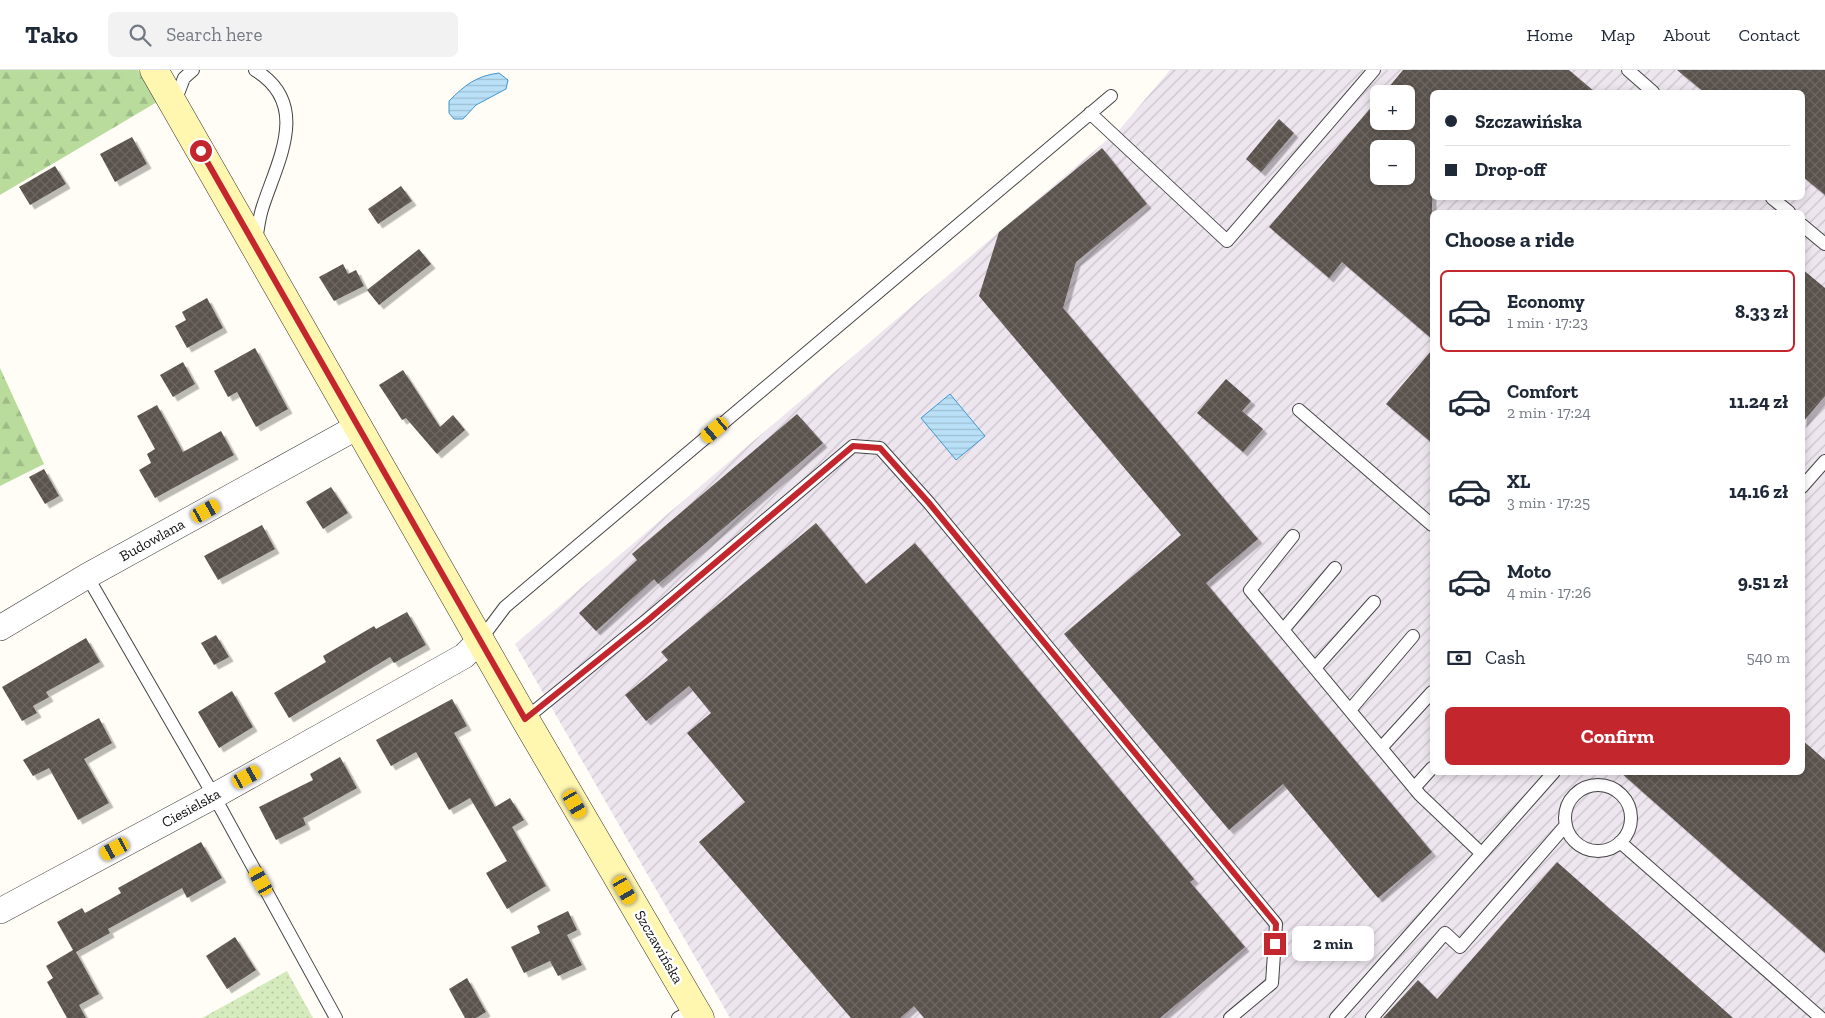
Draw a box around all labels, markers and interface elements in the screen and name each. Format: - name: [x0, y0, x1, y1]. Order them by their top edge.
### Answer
- search box: [108, 12, 458, 57]
- text: Tako: [25, 20, 78, 49]
- icon: search: [126, 21, 154, 49]
- text: Search here: [166, 23, 262, 46]
- text: Home: [1526, 24, 1573, 46]
- text: Map: [1601, 24, 1635, 46]
- text: About: [1663, 24, 1710, 46]
- text: Contact: [1738, 24, 1800, 46]
- map controls: [1370, 85, 1415, 185]
- button: +: [1370, 85, 1415, 130]
- text: Szczawińska: [1475, 110, 1582, 133]
- route start: [190, 140, 212, 162]
- button: −: [1370, 140, 1415, 185]
- text: Drop-off: [1475, 158, 1546, 181]
- text: Choose a ride: [1445, 226, 1575, 253]
- icon: car: [1447, 289, 1492, 334]
- text: Economy: [1507, 290, 1585, 313]
- text: 8.33 zł: [1735, 300, 1788, 323]
- text: 1 min · 17:23: [1507, 313, 1588, 332]
- icon: car: [1447, 379, 1492, 424]
- text: Comfort: [1507, 380, 1578, 403]
- text: 11.24 zł: [1729, 390, 1788, 413]
- text: 2 min · 17:24: [1507, 403, 1591, 422]
- car: [698, 415, 731, 445]
- icon: car: [1447, 469, 1492, 514]
- text: XL: [1507, 470, 1530, 493]
- text: 14.16 zł: [1729, 480, 1788, 503]
- text: 3 min · 17:25: [1507, 493, 1590, 512]
- car: [189, 497, 222, 525]
- street label: Budowlana: [116, 515, 188, 565]
- icon: car: [1447, 559, 1492, 604]
- text: Moto: [1507, 560, 1551, 583]
- text: 9.51 zł: [1738, 570, 1788, 593]
- text: 4 min · 17:26: [1507, 583, 1591, 602]
- icon: cash: [1445, 644, 1473, 672]
- text: Cash: [1485, 646, 1525, 669]
- text: 540 m: [1747, 648, 1790, 667]
- button: Confirm: [1445, 707, 1790, 765]
- car: [230, 763, 263, 791]
- street label: Ciesielska: [158, 785, 224, 831]
- car: [561, 787, 588, 821]
- car: [98, 835, 131, 863]
- car: [247, 864, 274, 898]
- car: [611, 873, 638, 907]
- street label: Szczawińska: [631, 907, 687, 987]
- callout: 2 min: [1292, 926, 1375, 962]
- route end: [1264, 933, 1286, 955]
- text: 2 min: [1313, 934, 1353, 953]

